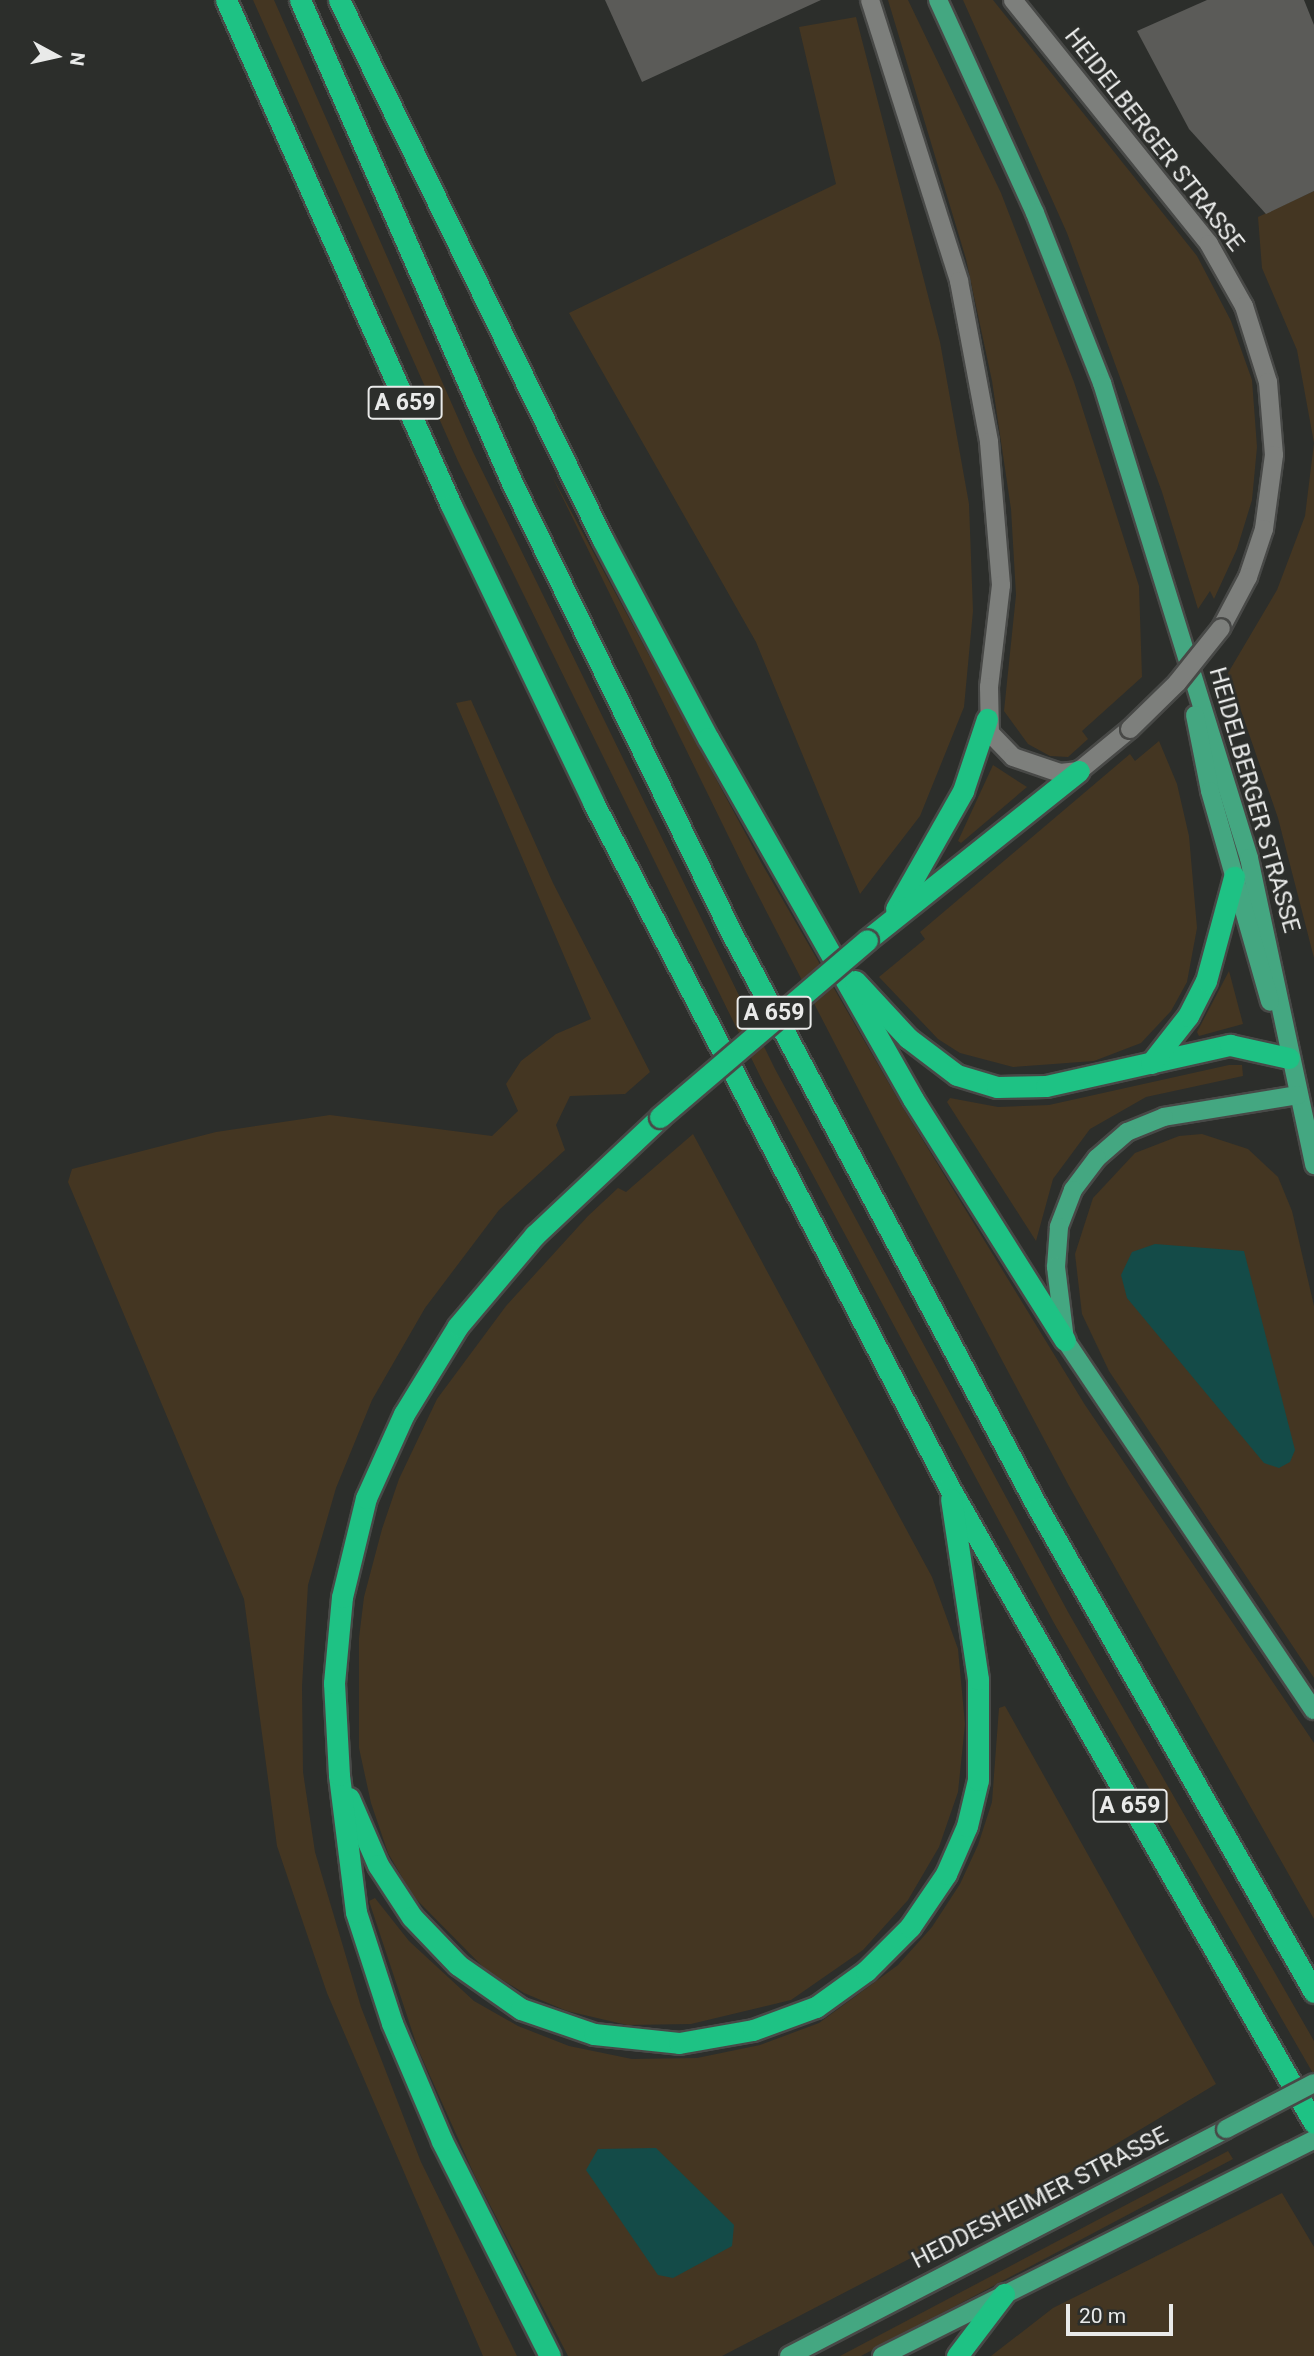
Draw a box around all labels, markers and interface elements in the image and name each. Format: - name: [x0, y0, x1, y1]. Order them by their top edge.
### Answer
- north arrow: [21, 21, 91, 91]
- street label: HEIDELBERGER STRASSE: [1058, 23, 1250, 257]
- text: N: [65, 51, 90, 67]
- road number: A 659: [366, 384, 444, 422]
- street label: HEIDELBERGER STRASSE: [1202, 664, 1306, 936]
- road number: A 659: [736, 994, 812, 1032]
- road number: A 659: [1092, 1786, 1168, 1826]
- street label: HEDDESHEIMER STRASSE: [907, 2121, 1173, 2275]
- scale bar: [1069, 2290, 1176, 2334]
- text: 20 m: [1079, 2304, 1126, 2328]

